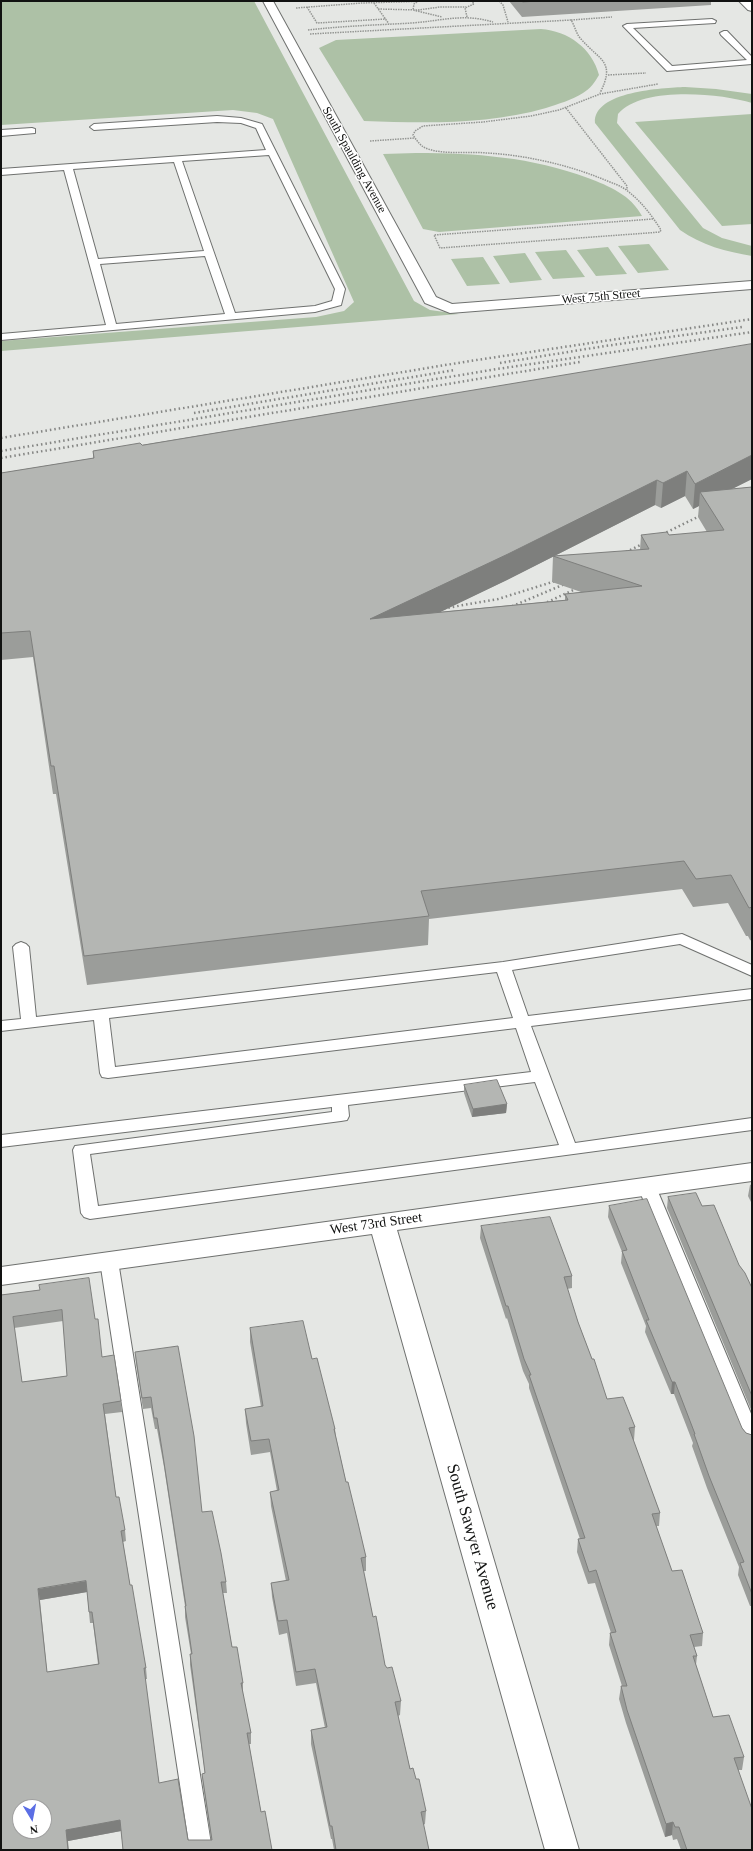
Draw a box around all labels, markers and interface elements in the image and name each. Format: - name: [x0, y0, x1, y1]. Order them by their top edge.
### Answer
- street label: South Spaulding Avenue: [319, 104, 389, 216]
- street label: West 75th Street: [561, 286, 641, 308]
- street label: West 73rd Street: [329, 1209, 423, 1239]
- street label: South Sawyer Avenue: [441, 1462, 503, 1612]
- north arrow: [12, 1799, 52, 1839]
- text: N: [29, 1823, 39, 1836]

